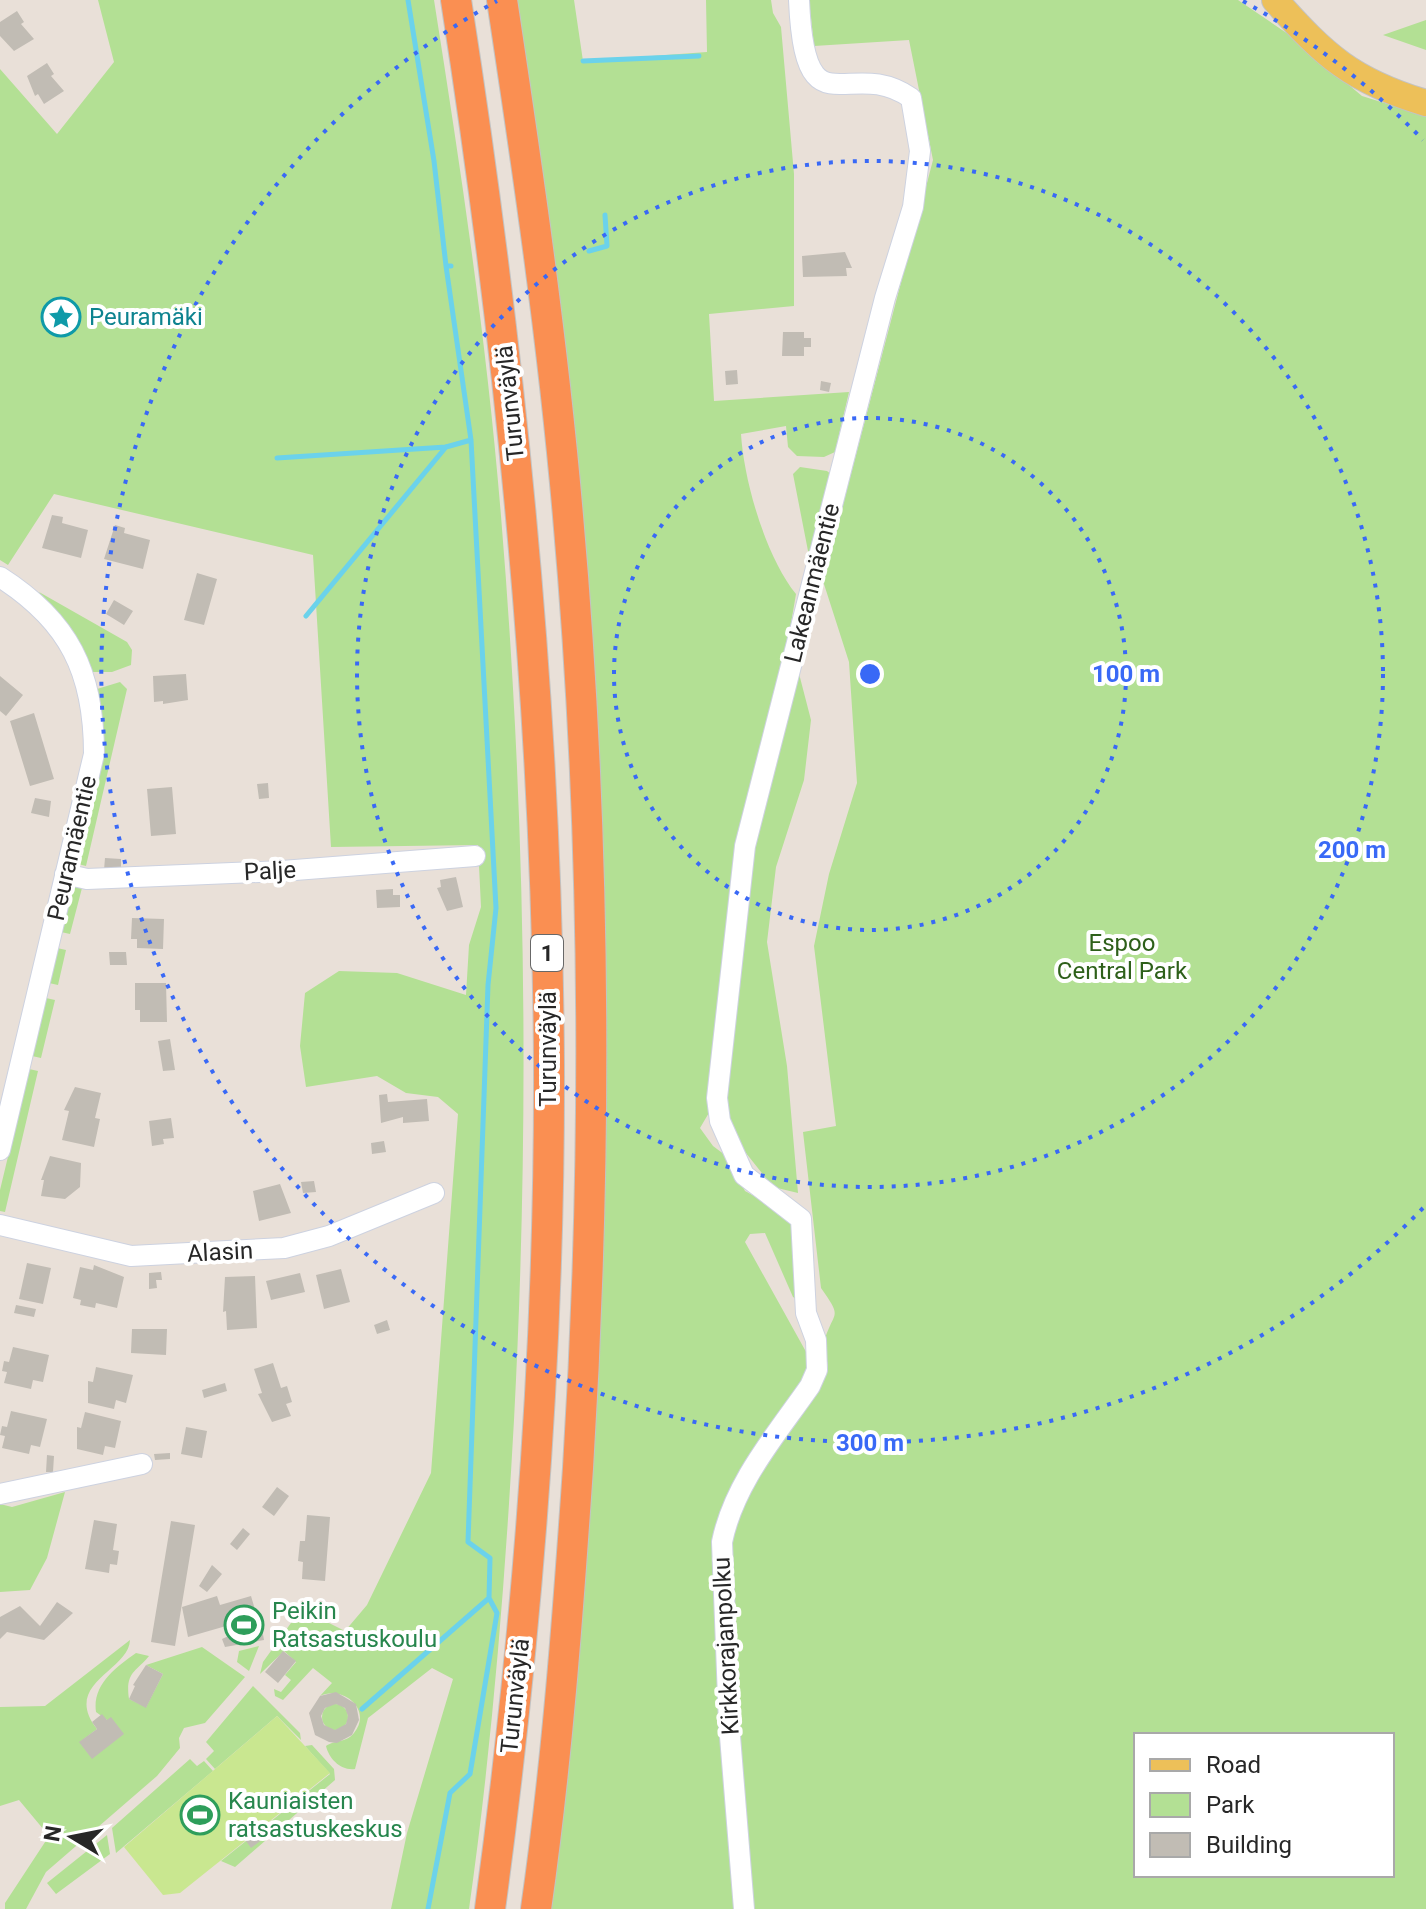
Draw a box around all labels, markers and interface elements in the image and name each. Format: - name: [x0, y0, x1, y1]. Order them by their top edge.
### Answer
- place icon: Peuramäki: [40, 296, 82, 338]
- place label: Peuramäki: [89, 303, 203, 331]
- street label: Turunväylä: [490, 344, 530, 462]
- street label: Lakeanmäentie: [779, 500, 845, 666]
- centre of rings: [856, 660, 884, 688]
- text: 100 m: [1092, 660, 1160, 688]
- street label: Peuramäentie: [42, 773, 102, 923]
- text: 200 m: [1318, 836, 1386, 864]
- street label: Palje: [243, 856, 297, 886]
- park label: Espoo Central Park: [1057, 929, 1188, 985]
- road number: 1: [531, 935, 563, 971]
- street label: Turunväylä: [534, 991, 562, 1107]
- street label: Alasin: [186, 1236, 254, 1268]
- text: 300 m: [836, 1429, 904, 1457]
- street label: Kirkkorajanpolku: [707, 1556, 745, 1736]
- place label: Peikin Ratsastuskoulu: [272, 1597, 437, 1653]
- sports icon: Peikin Ratsastuskoulu: [223, 1604, 265, 1646]
- street label: Turunväylä: [495, 1637, 535, 1755]
- legend: [1134, 1733, 1394, 1877]
- text: Road: [1206, 1751, 1261, 1779]
- place label: Kauniaisten ratsastuskeskus: [228, 1787, 403, 1843]
- text: Park: [1206, 1791, 1255, 1819]
- sports icon: Kauniaisten ratsastuskeskus: [179, 1794, 221, 1836]
- north arrow: [32, 1797, 112, 1877]
- text: N: [39, 1824, 66, 1843]
- text: Building: [1206, 1831, 1292, 1859]

